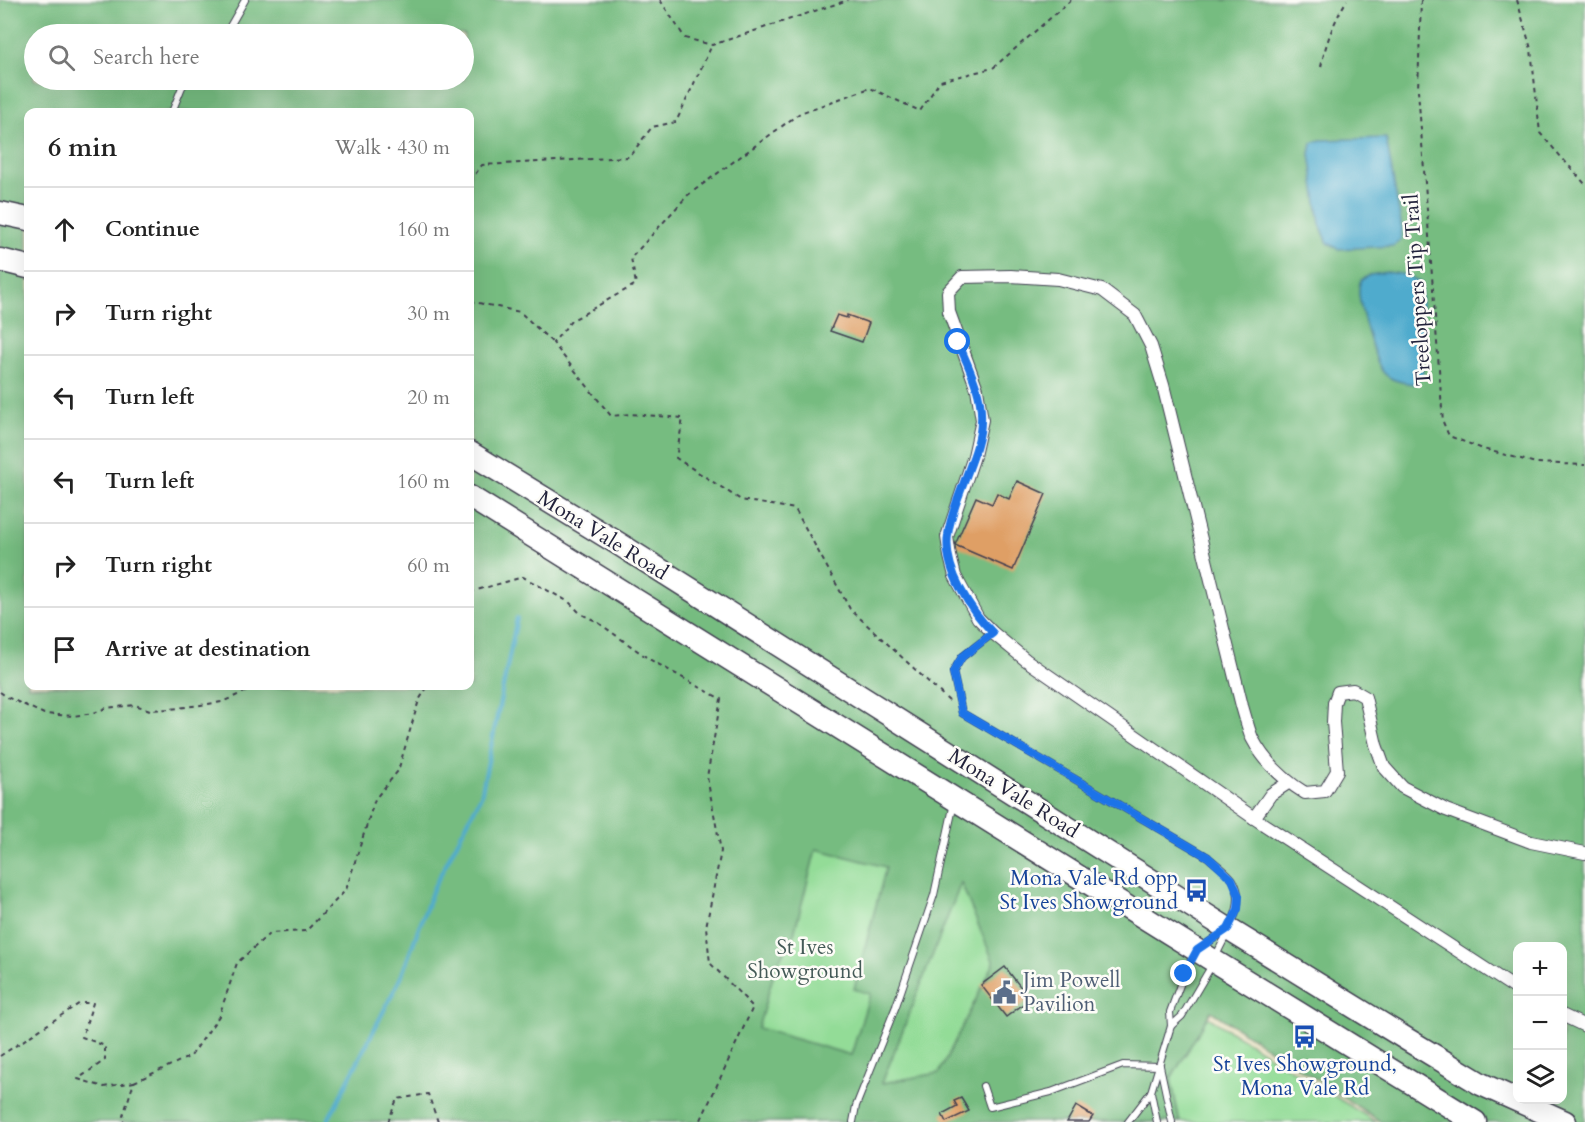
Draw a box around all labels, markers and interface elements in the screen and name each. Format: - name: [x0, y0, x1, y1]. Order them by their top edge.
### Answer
- search box: [24, 24, 474, 90]
- icon: search: [45, 41, 78, 74]
- text: Search here: [93, 42, 200, 72]
- text: 6 min: [48, 130, 117, 165]
- text: Walk · 430 m: [335, 134, 450, 161]
- street label: Treeloppers Tip Trail: [1396, 193, 1439, 387]
- icon: ahead: [48, 213, 81, 246]
- text: Continue: [105, 214, 200, 244]
- text: 160 m: [397, 216, 450, 243]
- icon: right: [48, 297, 81, 330]
- text: Turn right: [105, 298, 212, 328]
- text: 30 m: [407, 300, 450, 327]
- route start: [944, 328, 970, 354]
- icon: left: [48, 381, 81, 414]
- text: Turn left: [105, 382, 194, 412]
- text: 20 m: [407, 384, 450, 411]
- icon: left: [48, 465, 81, 498]
- text: Turn left: [105, 466, 194, 496]
- text: 160 m: [397, 468, 450, 495]
- street label: Mona Vale Road: [532, 484, 674, 587]
- icon: right: [48, 549, 81, 582]
- text: Turn right: [105, 550, 212, 580]
- text: 60 m: [407, 552, 450, 579]
- icon: arrive: [48, 633, 81, 666]
- text: Arrive at destination: [105, 634, 310, 664]
- street label: Mona Vale Road: [943, 742, 1085, 845]
- place label: Mona Vale Rd opp St Ives Showground: [1000, 864, 1178, 917]
- bus stop icon: Mona Vale Rd opp St Ives Showground: [1183, 877, 1209, 903]
- park label: St Ives Showground: [747, 933, 863, 986]
- map controls: [1513, 942, 1567, 1104]
- button: +: [1513, 942, 1567, 996]
- route end: [1170, 960, 1196, 986]
- place label: Jim Powell Pavilion: [1020, 966, 1120, 1019]
- public building icon: Jim Powell Pavilion: [992, 979, 1018, 1005]
- button: −: [1513, 996, 1567, 1050]
- bus stop icon: St Ives Showground, Mona Vale Rd: [1292, 1023, 1318, 1049]
- place label: St Ives Showground, Mona Vale Rd: [1213, 1050, 1397, 1103]
- button: layers: [1513, 1050, 1567, 1104]

